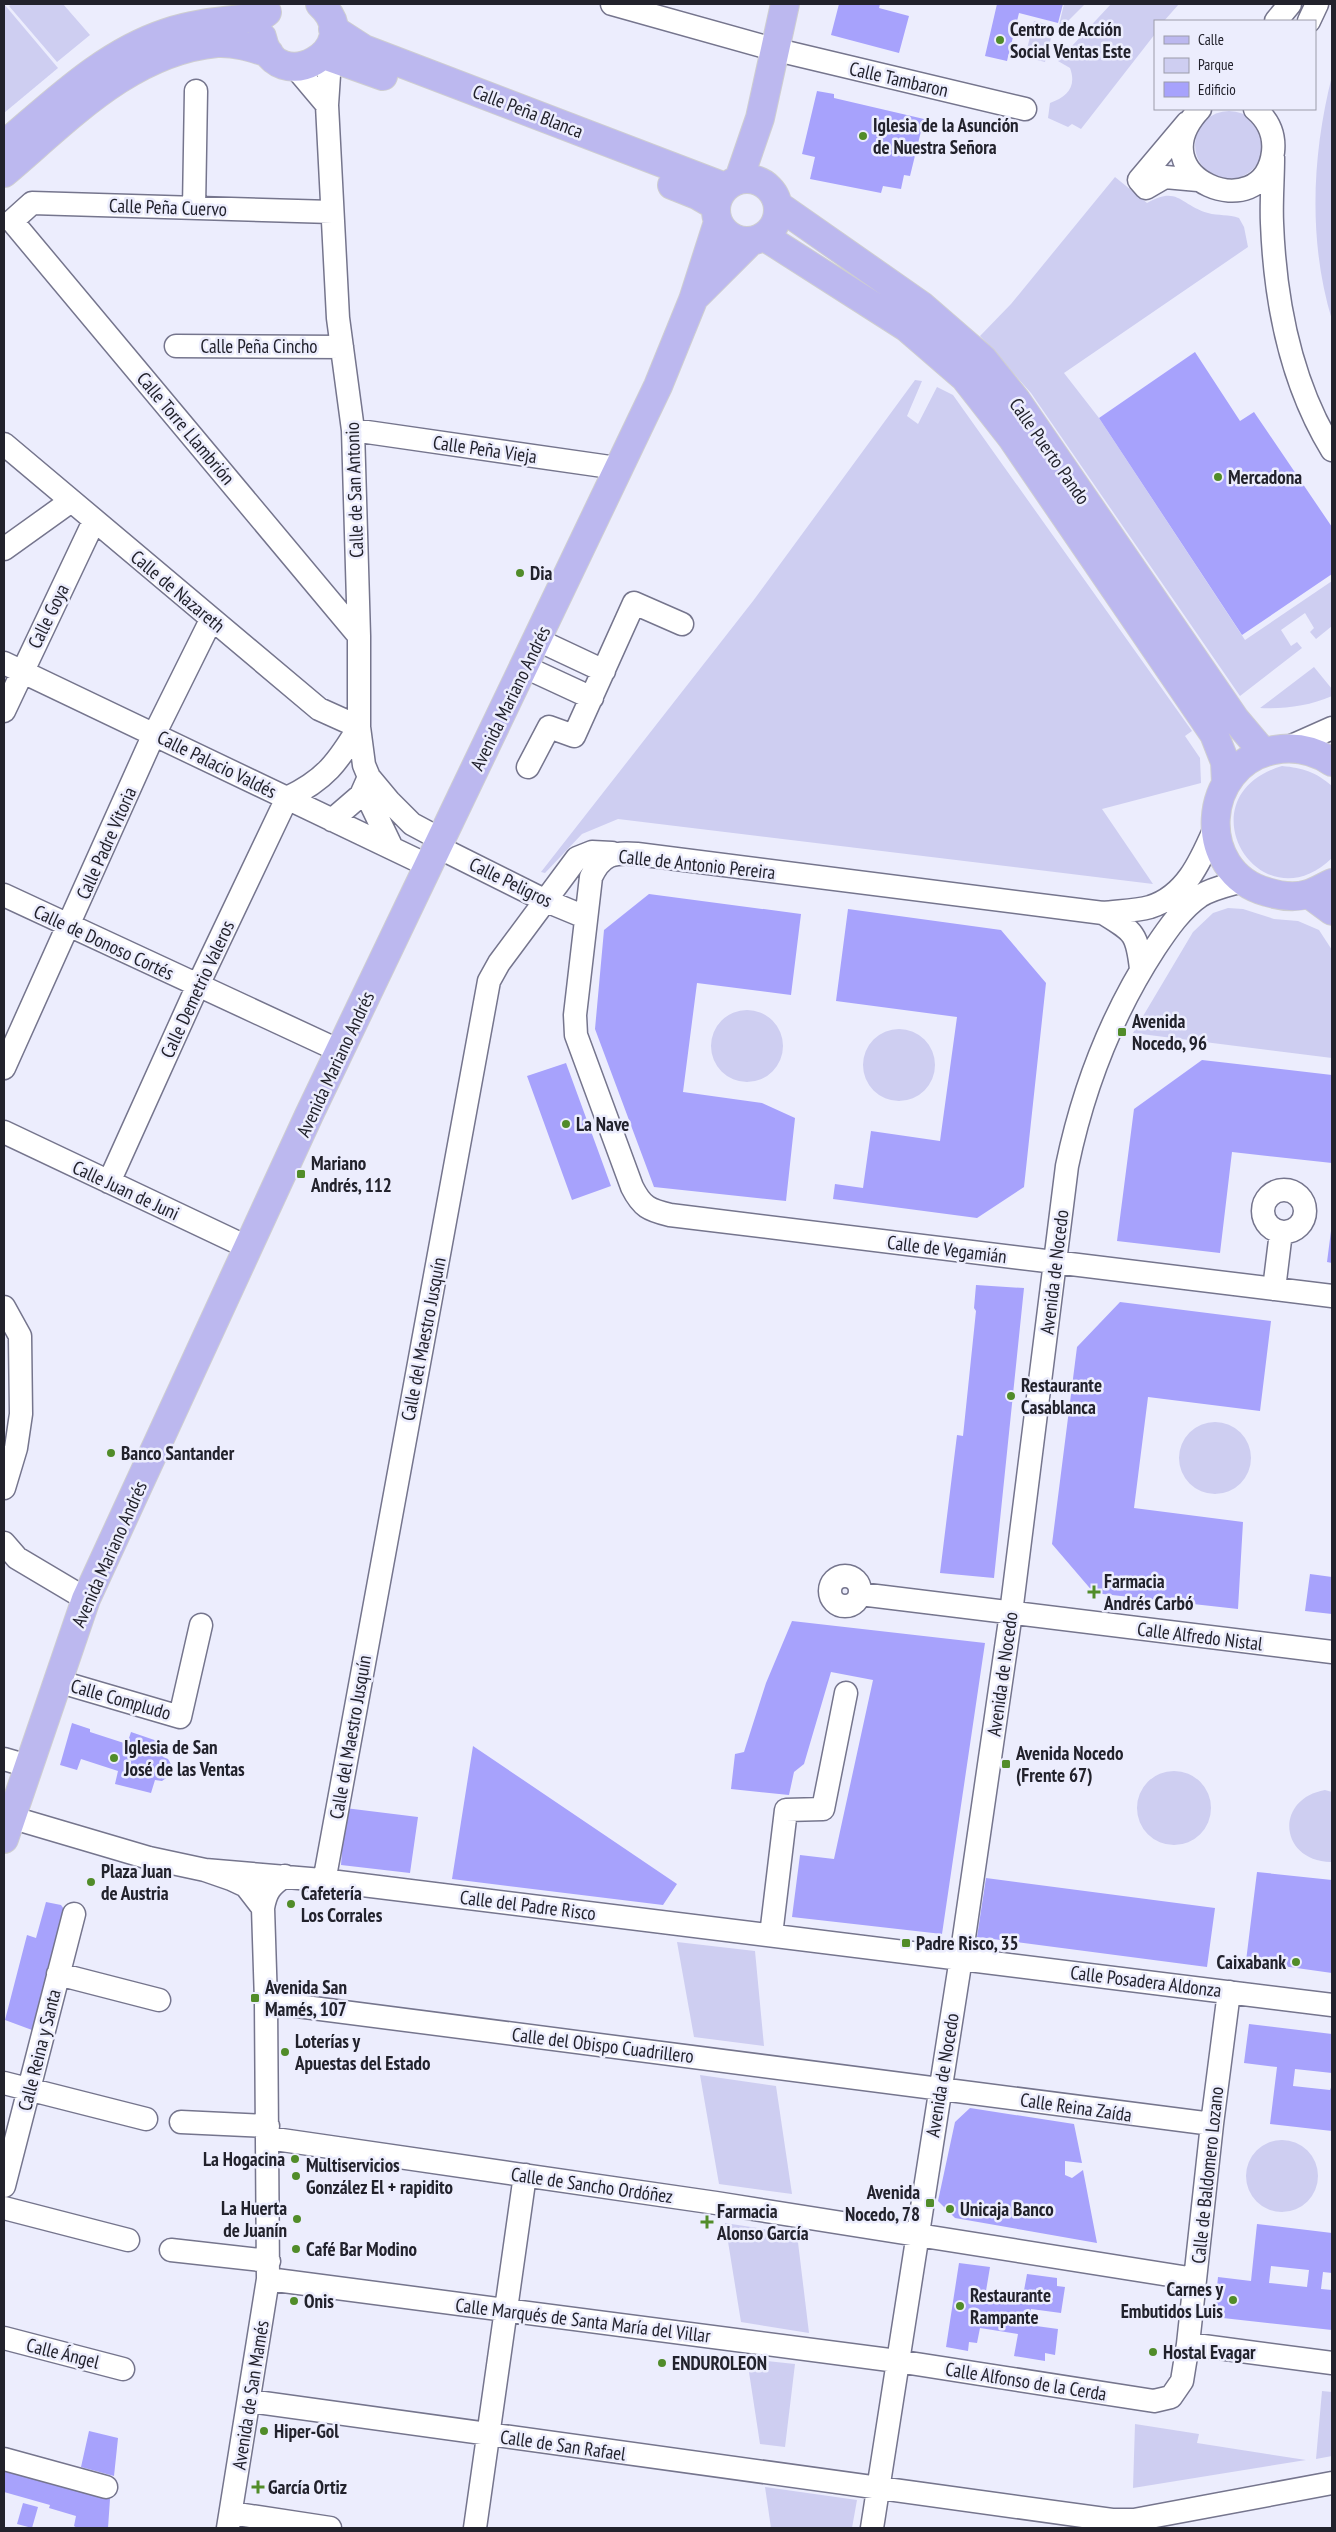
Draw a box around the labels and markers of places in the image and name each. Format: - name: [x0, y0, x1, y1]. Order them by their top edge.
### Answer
- place label: Centro de Acción Social Ventas Este: [1010, 17, 1131, 63]
- marker: Centro de Acción Social Ventas Este: [994, 34, 1006, 46]
- place label: Iglesia de la Asunción de Nuestra Señora: [873, 113, 1019, 159]
- marker: Iglesia de la Asunción de Nuestra Señora: [857, 130, 869, 142]
- place label: Mercadona: [1228, 465, 1302, 489]
- marker: Mercadona: [1212, 471, 1224, 483]
- place label: Dia: [530, 561, 552, 585]
- marker: Dia: [514, 567, 526, 579]
- place label: Avenida Nocedo, 96: [1131, 1009, 1207, 1055]
- marker: Avenida Nocedo, 96: [1116, 1026, 1128, 1038]
- place label: La Nave: [576, 1112, 630, 1136]
- marker: La Nave: [560, 1118, 572, 1130]
- place label: Mariano Andrés, 112: [310, 1151, 392, 1197]
- marker: Mariano Andrés, 112: [295, 1168, 307, 1180]
- place label: Restaurante Casablanca: [1021, 1373, 1102, 1419]
- marker: Restaurante Casablanca: [1005, 1390, 1017, 1402]
- place label: Banco Santander: [121, 1441, 235, 1465]
- marker: Banco Santander: [105, 1447, 117, 1459]
- place label: Farmacia Andrés Carbó: [1103, 1569, 1193, 1615]
- marker: Farmacia Andrés Carbó: [1088, 1586, 1100, 1598]
- place label: Iglesia de San José de las Ventas: [123, 1735, 245, 1781]
- place label: Avenida Nocedo (Frente 67): [1015, 1741, 1123, 1787]
- marker: Iglesia de San José de las Ventas: [108, 1752, 120, 1764]
- marker: Avenida Nocedo (Frente 67): [1000, 1758, 1012, 1770]
- place label: Plaza Juan de Austria: [101, 1859, 172, 1905]
- marker: Plaza Juan de Austria: [85, 1876, 97, 1888]
- place label: Cafetería Los Corrales: [301, 1881, 383, 1927]
- marker: Cafetería Los Corrales: [285, 1898, 297, 1910]
- place label: Padre Risco, 35: [916, 1931, 1019, 1955]
- marker: Padre Risco, 35: [900, 1937, 912, 1949]
- place label: Caixabank: [1217, 1950, 1286, 1974]
- marker: Caixabank: [1290, 1956, 1302, 1968]
- place label: Avenida San Mamés, 107: [264, 1975, 347, 2021]
- marker: Avenida San Mamés, 107: [249, 1992, 261, 2004]
- place label: Loterías y Apuestas del Estado: [294, 2029, 430, 2075]
- marker: Loterías y Apuestas del Estado: [279, 2046, 291, 2058]
- place label: La Hogacina: [203, 2147, 285, 2171]
- marker: La Hogacina: [289, 2153, 301, 2165]
- place label: Multiservicios González El + rapidito: [306, 2153, 453, 2199]
- marker: Multiservicios González El + rapidito: [290, 2170, 302, 2182]
- place label: Avenida Nocedo, 78: [845, 2180, 920, 2226]
- place label: La Huerta de Juanín: [221, 2196, 287, 2242]
- marker: Avenida Nocedo, 78: [924, 2197, 936, 2209]
- place label: Unicaja Banco: [960, 2197, 1054, 2221]
- place label: Farmacia Alonso García: [716, 2199, 809, 2245]
- marker: Unicaja Banco: [944, 2203, 956, 2215]
- marker: La Huerta de Juanín: [291, 2213, 303, 2225]
- marker: Farmacia Alonso García: [701, 2216, 713, 2228]
- place label: Café Bar Modino: [306, 2237, 417, 2261]
- marker: Café Bar Modino: [290, 2243, 302, 2255]
- place label: Carnes y Embutidos Luis: [1121, 2277, 1223, 2323]
- place label: Restaurante Rampante: [970, 2283, 1051, 2329]
- place label: Onis: [304, 2289, 334, 2313]
- marker: Carnes y Embutidos Luis: [1227, 2294, 1239, 2306]
- marker: Onis: [288, 2295, 300, 2307]
- marker: Restaurante Rampante: [954, 2300, 966, 2312]
- place label: Hostal Evagar: [1163, 2340, 1256, 2364]
- marker: Hostal Evagar: [1147, 2346, 1159, 2358]
- place label: ENDUROLEON: [672, 2351, 767, 2375]
- marker: ENDUROLEON: [656, 2357, 668, 2369]
- place label: Hiper-Gol: [274, 2419, 339, 2443]
- marker: Hiper-Gol: [258, 2425, 270, 2437]
- place label: García Ortiz: [268, 2475, 347, 2499]
- marker: García Ortiz: [252, 2481, 264, 2493]

